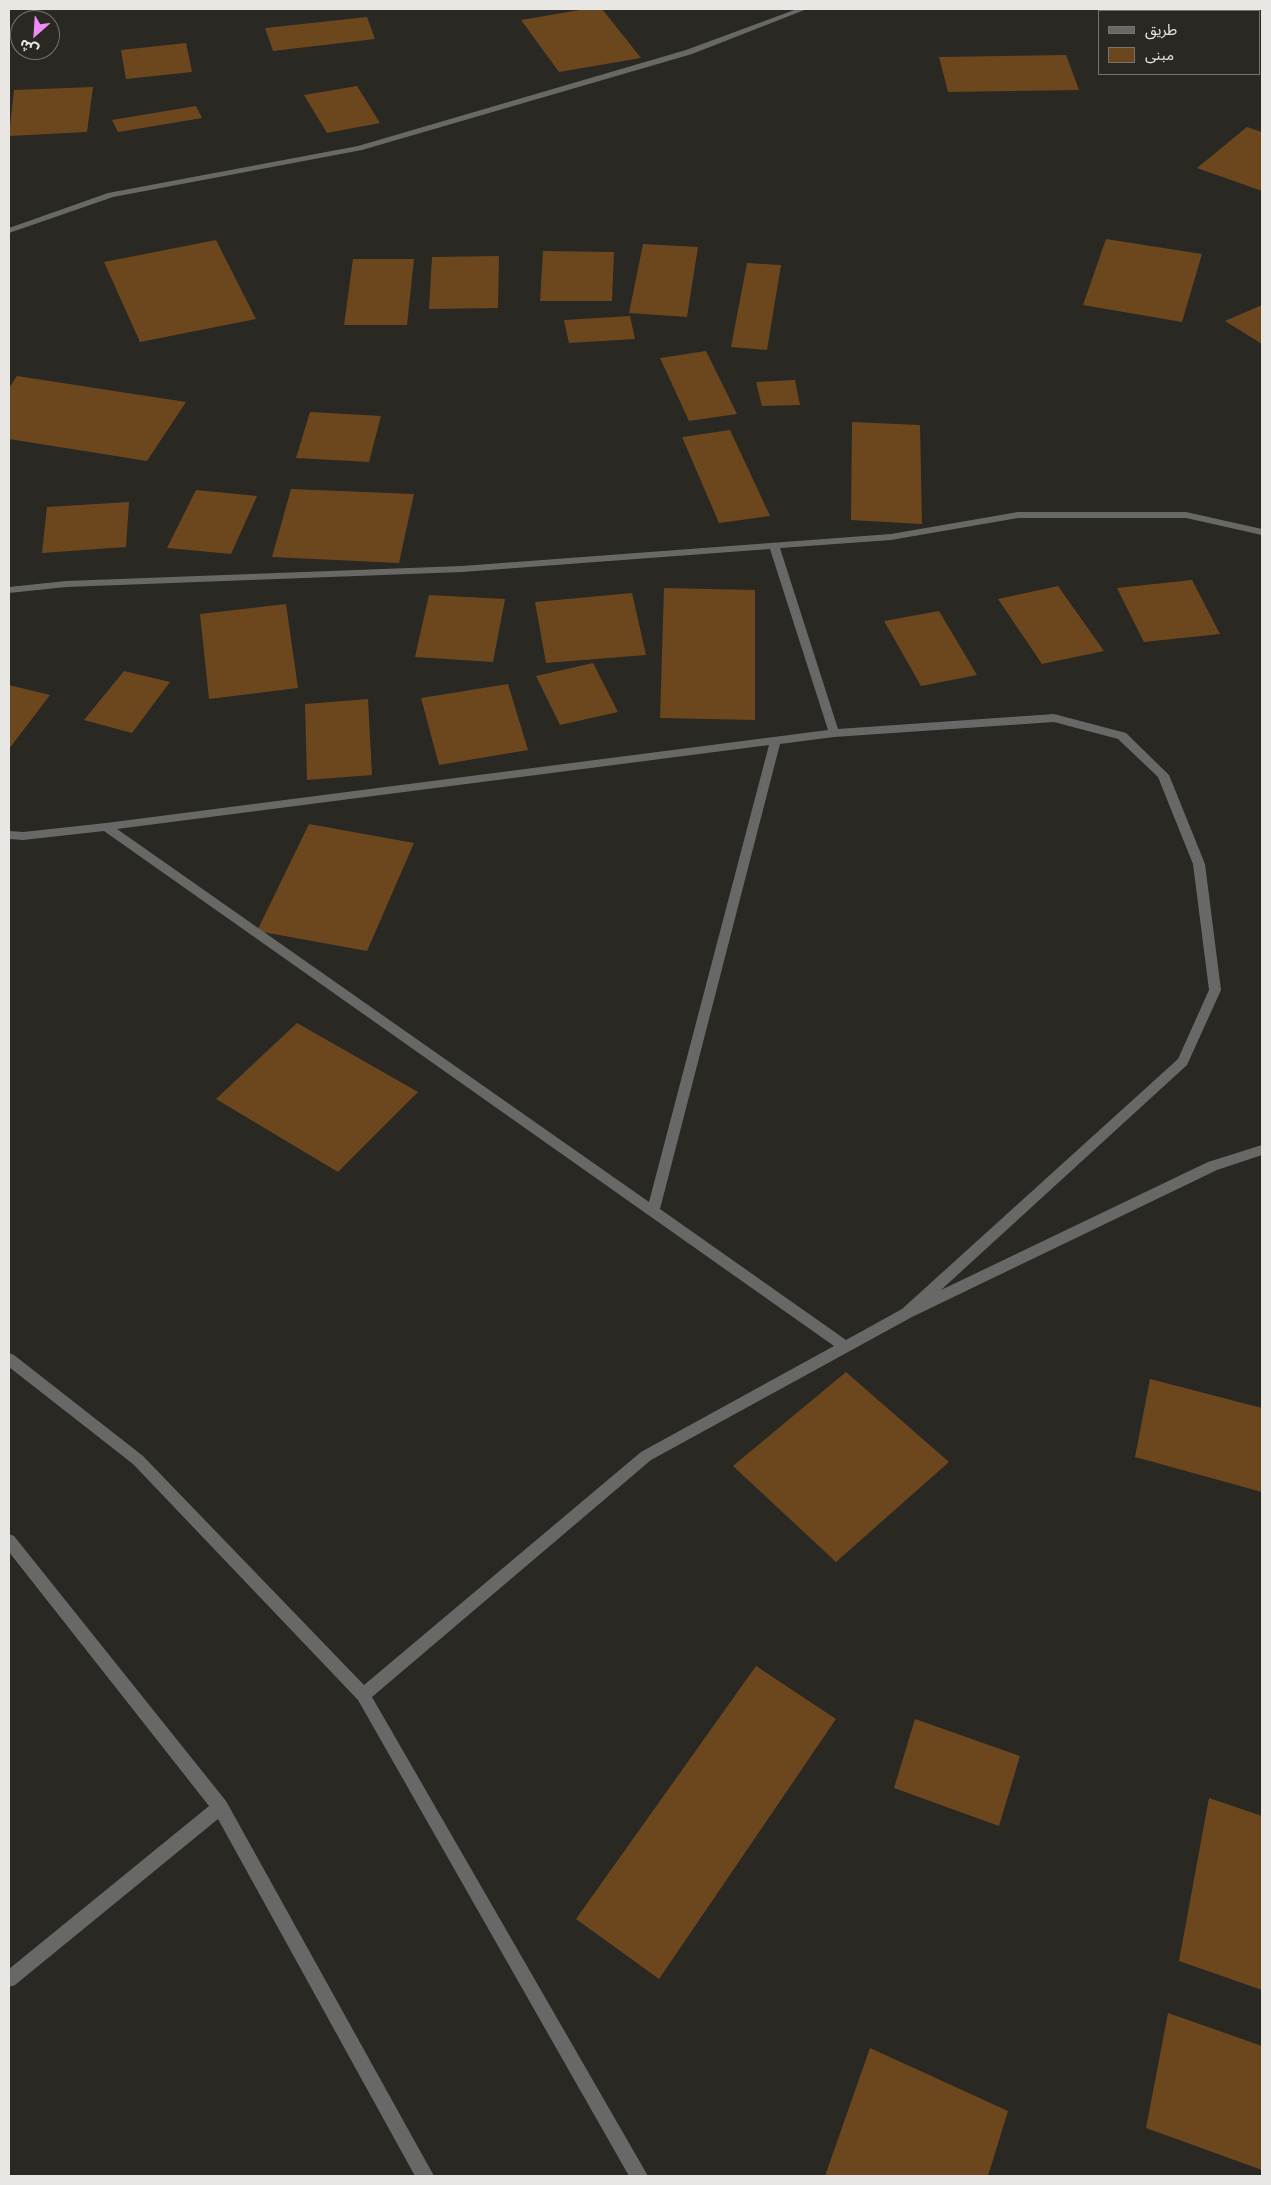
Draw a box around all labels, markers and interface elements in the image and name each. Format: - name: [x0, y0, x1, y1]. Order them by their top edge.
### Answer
- north arrow: [10, 10, 60, 60]
- legend: [1098, 10, 1261, 75]
- text: طريق: [1145, 21, 1177, 38]
- text: ش: [17, 36, 41, 59]
- text: مبنى: [1145, 46, 1174, 63]

